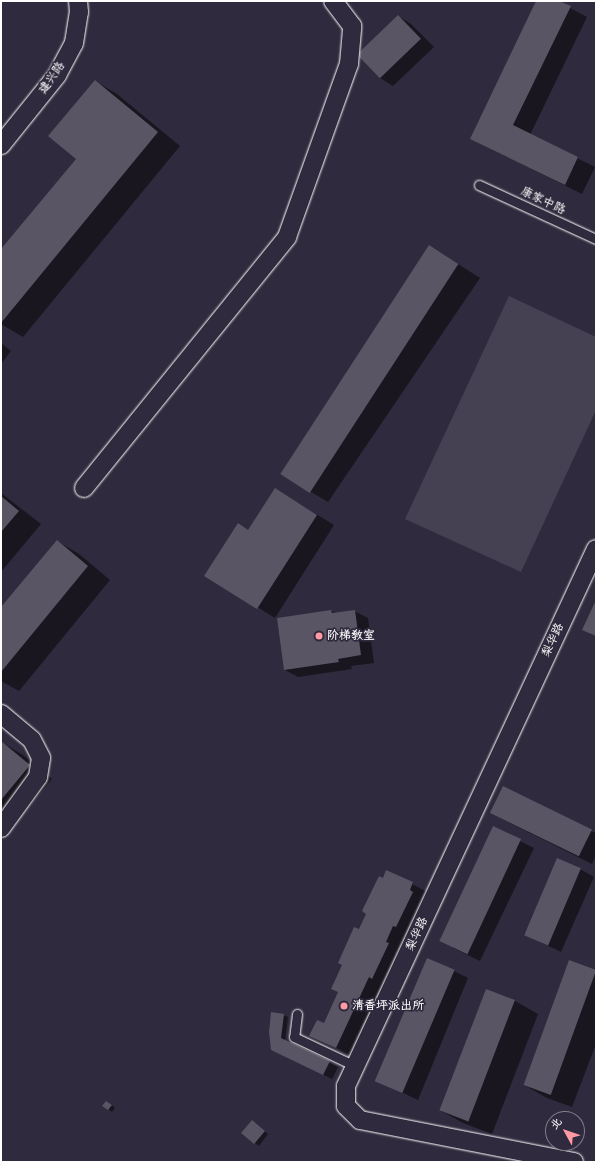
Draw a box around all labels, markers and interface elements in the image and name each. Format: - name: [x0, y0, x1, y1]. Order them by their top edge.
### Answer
- street label: 建兴路: [36, 59, 68, 97]
- street label: 康家中路: [518, 184, 568, 218]
- street label: 梨华路: [539, 621, 567, 659]
- place label: 阶梯教室: [327, 629, 375, 643]
- marker: 阶梯教室: [314, 631, 324, 641]
- street label: 梨华路: [403, 915, 431, 953]
- place label: 清香坪派出所: [352, 999, 424, 1013]
- marker: 清香坪派出所: [339, 1001, 349, 1011]
- north arrow: [545, 1111, 585, 1151]
- text: 北: [548, 1115, 565, 1132]

